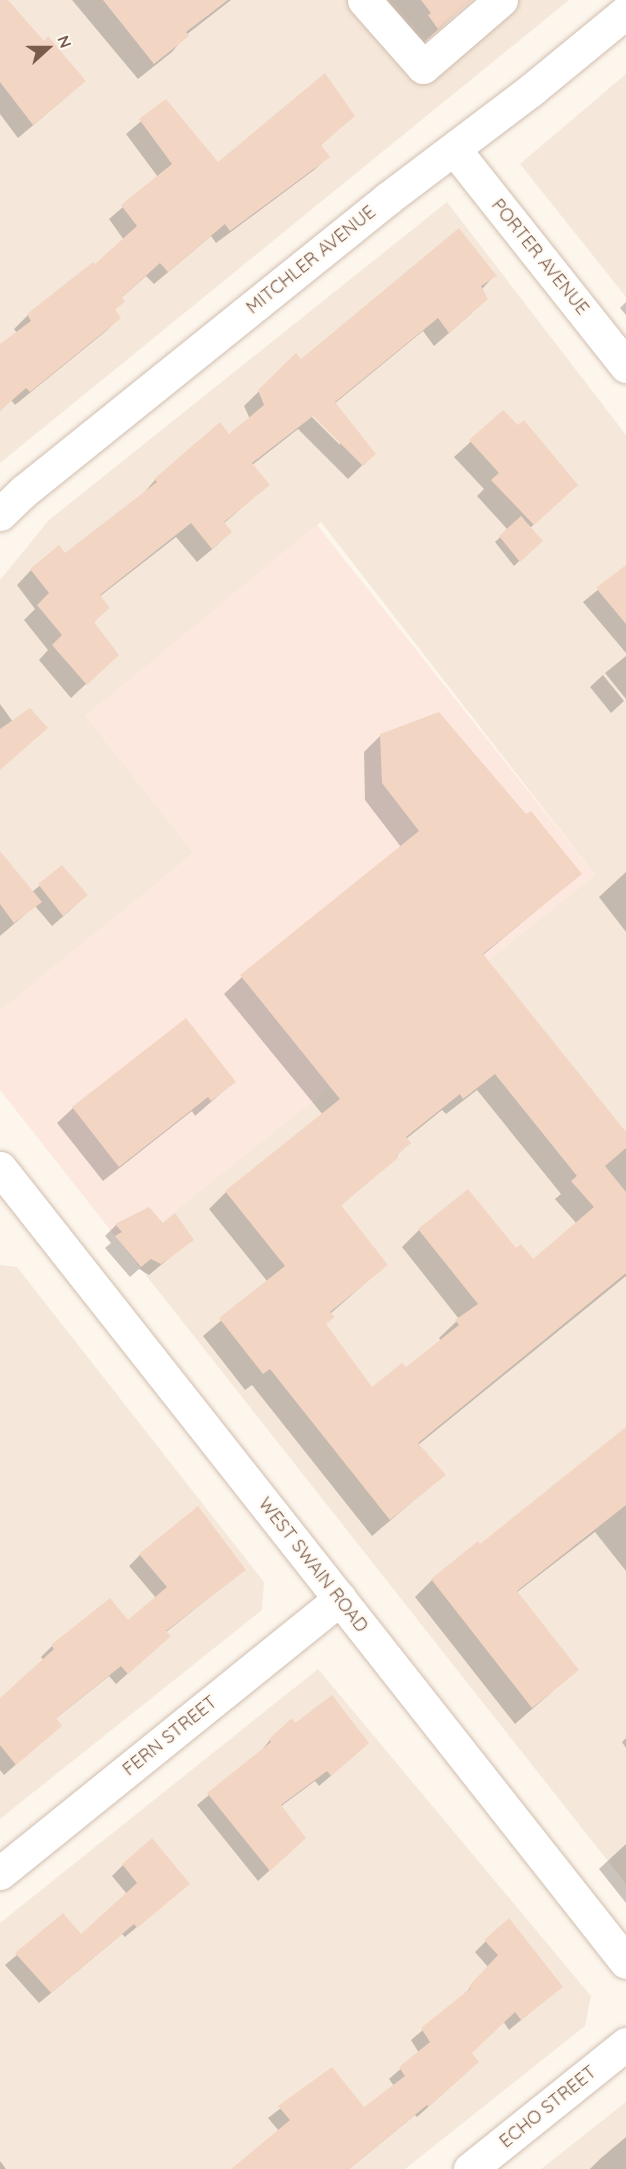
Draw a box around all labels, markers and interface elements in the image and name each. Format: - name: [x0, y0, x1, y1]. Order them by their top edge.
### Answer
- north arrow: [18, 18, 78, 78]
- text: N: [53, 32, 76, 51]
- street label: PORTER AVENUE: [487, 195, 593, 319]
- street label: MITCHLER AVENUE: [242, 201, 380, 319]
- street label: WEST SWAIN ROAD: [254, 1493, 372, 1637]
- street label: FERN STREET: [119, 1691, 221, 1781]
- street label: ECHO STREET: [495, 2061, 601, 2153]

